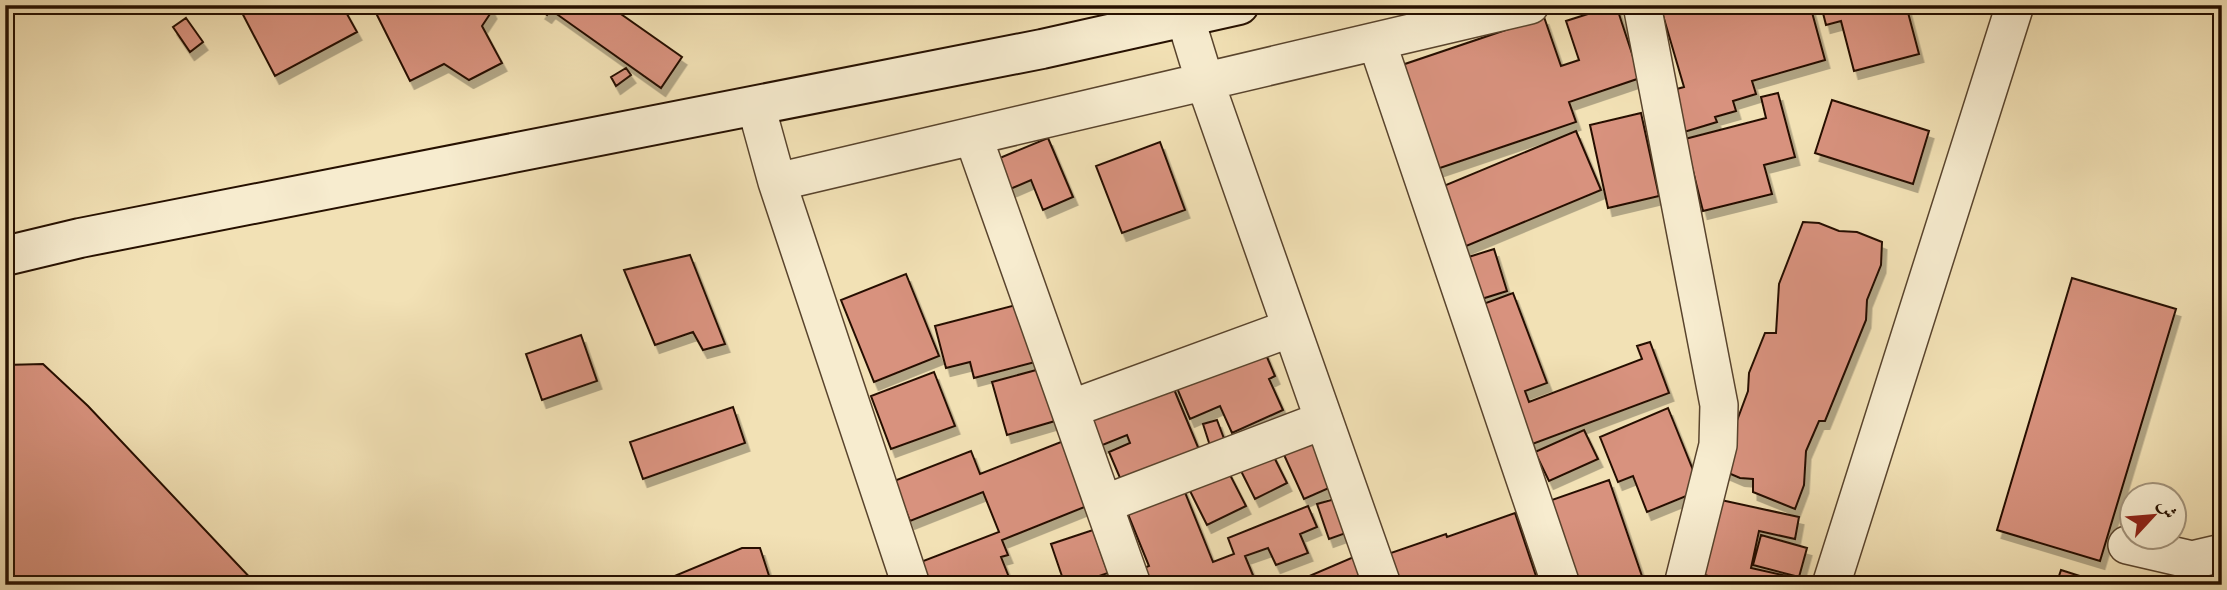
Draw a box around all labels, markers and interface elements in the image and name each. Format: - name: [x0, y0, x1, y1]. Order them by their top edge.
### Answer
- north arrow: [2118, 482, 2188, 552]
- text: ش: [2153, 497, 2179, 522]

